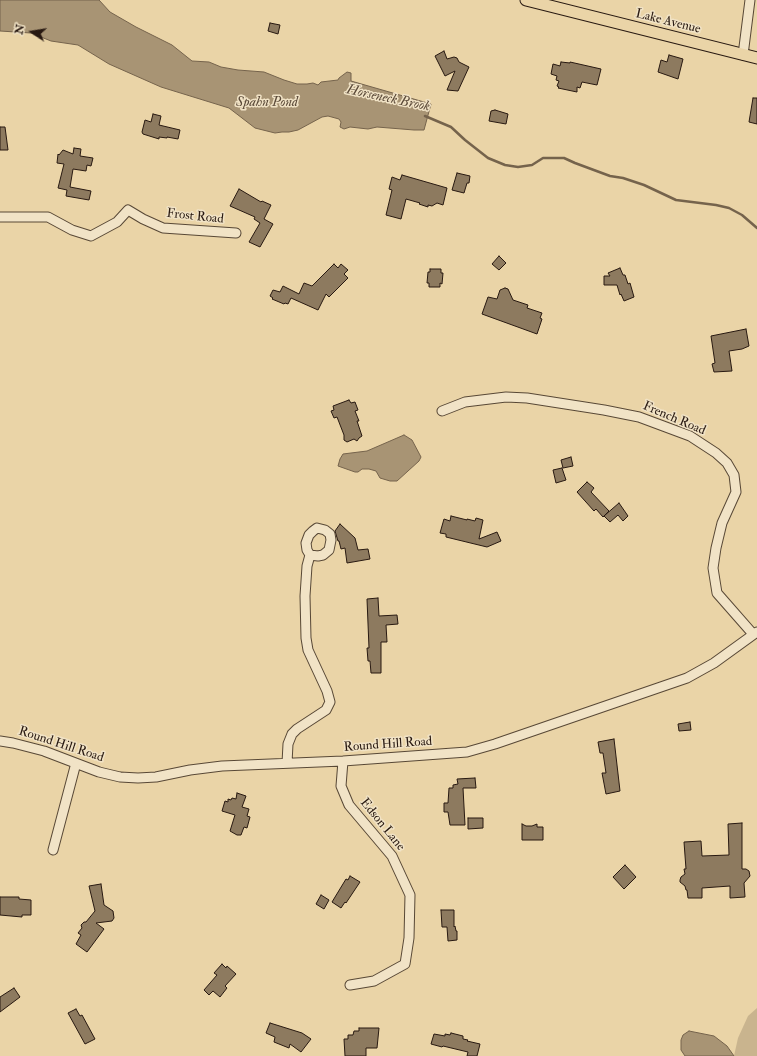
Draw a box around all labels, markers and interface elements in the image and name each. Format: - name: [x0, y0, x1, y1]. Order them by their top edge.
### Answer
- street label: Lake Avenue: [634, 6, 702, 38]
- north arrow: [12, 12, 52, 52]
- text: N: [12, 23, 27, 36]
- water label: Horseneck Brook: [345, 82, 431, 116]
- water label: Spahn Pond: [236, 95, 298, 111]
- street label: Frost Road: [166, 206, 224, 228]
- street label: French Road: [640, 399, 708, 439]
- street label: Round Hill Road: [16, 724, 106, 766]
- street label: Round Hill Road: [343, 734, 433, 756]
- street label: Edson Lane: [356, 796, 408, 854]

